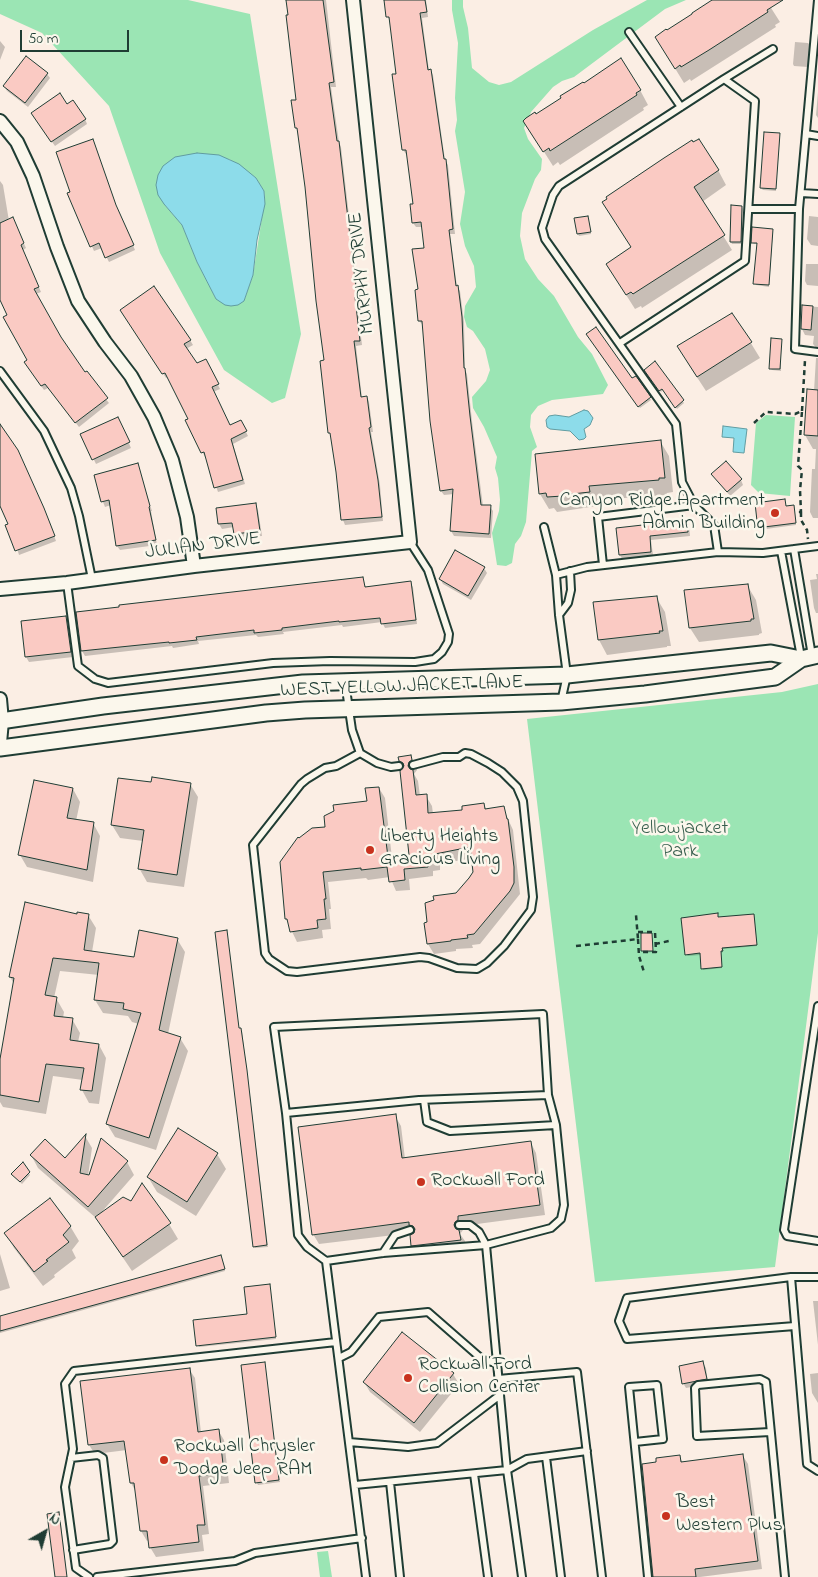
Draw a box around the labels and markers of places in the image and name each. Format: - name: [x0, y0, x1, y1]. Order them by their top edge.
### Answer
- place label: Canyon Ridge Apartment Admin Building: [560, 490, 765, 537]
- marker: Canyon Ridge Apartment Admin Building: [769, 507, 781, 519]
- place label: Liberty Heights Gracious Living: [380, 826, 500, 873]
- marker: Liberty Heights Gracious Living: [364, 844, 376, 856]
- place label: Rockwall Ford: [431, 1170, 545, 1194]
- marker: Rockwall Ford: [415, 1176, 427, 1188]
- place label: Rockwall Ford Collision Center: [418, 1354, 540, 1401]
- marker: Rockwall Ford Collision Center: [402, 1372, 414, 1384]
- place label: Rockwall Chrysler Dodge Jeep RAM: [174, 1436, 315, 1483]
- marker: Rockwall Chrysler Dodge Jeep RAM: [158, 1454, 170, 1466]
- place label: Best Western Plus: [676, 1492, 783, 1539]
- marker: Best Western Plus: [660, 1510, 672, 1522]

